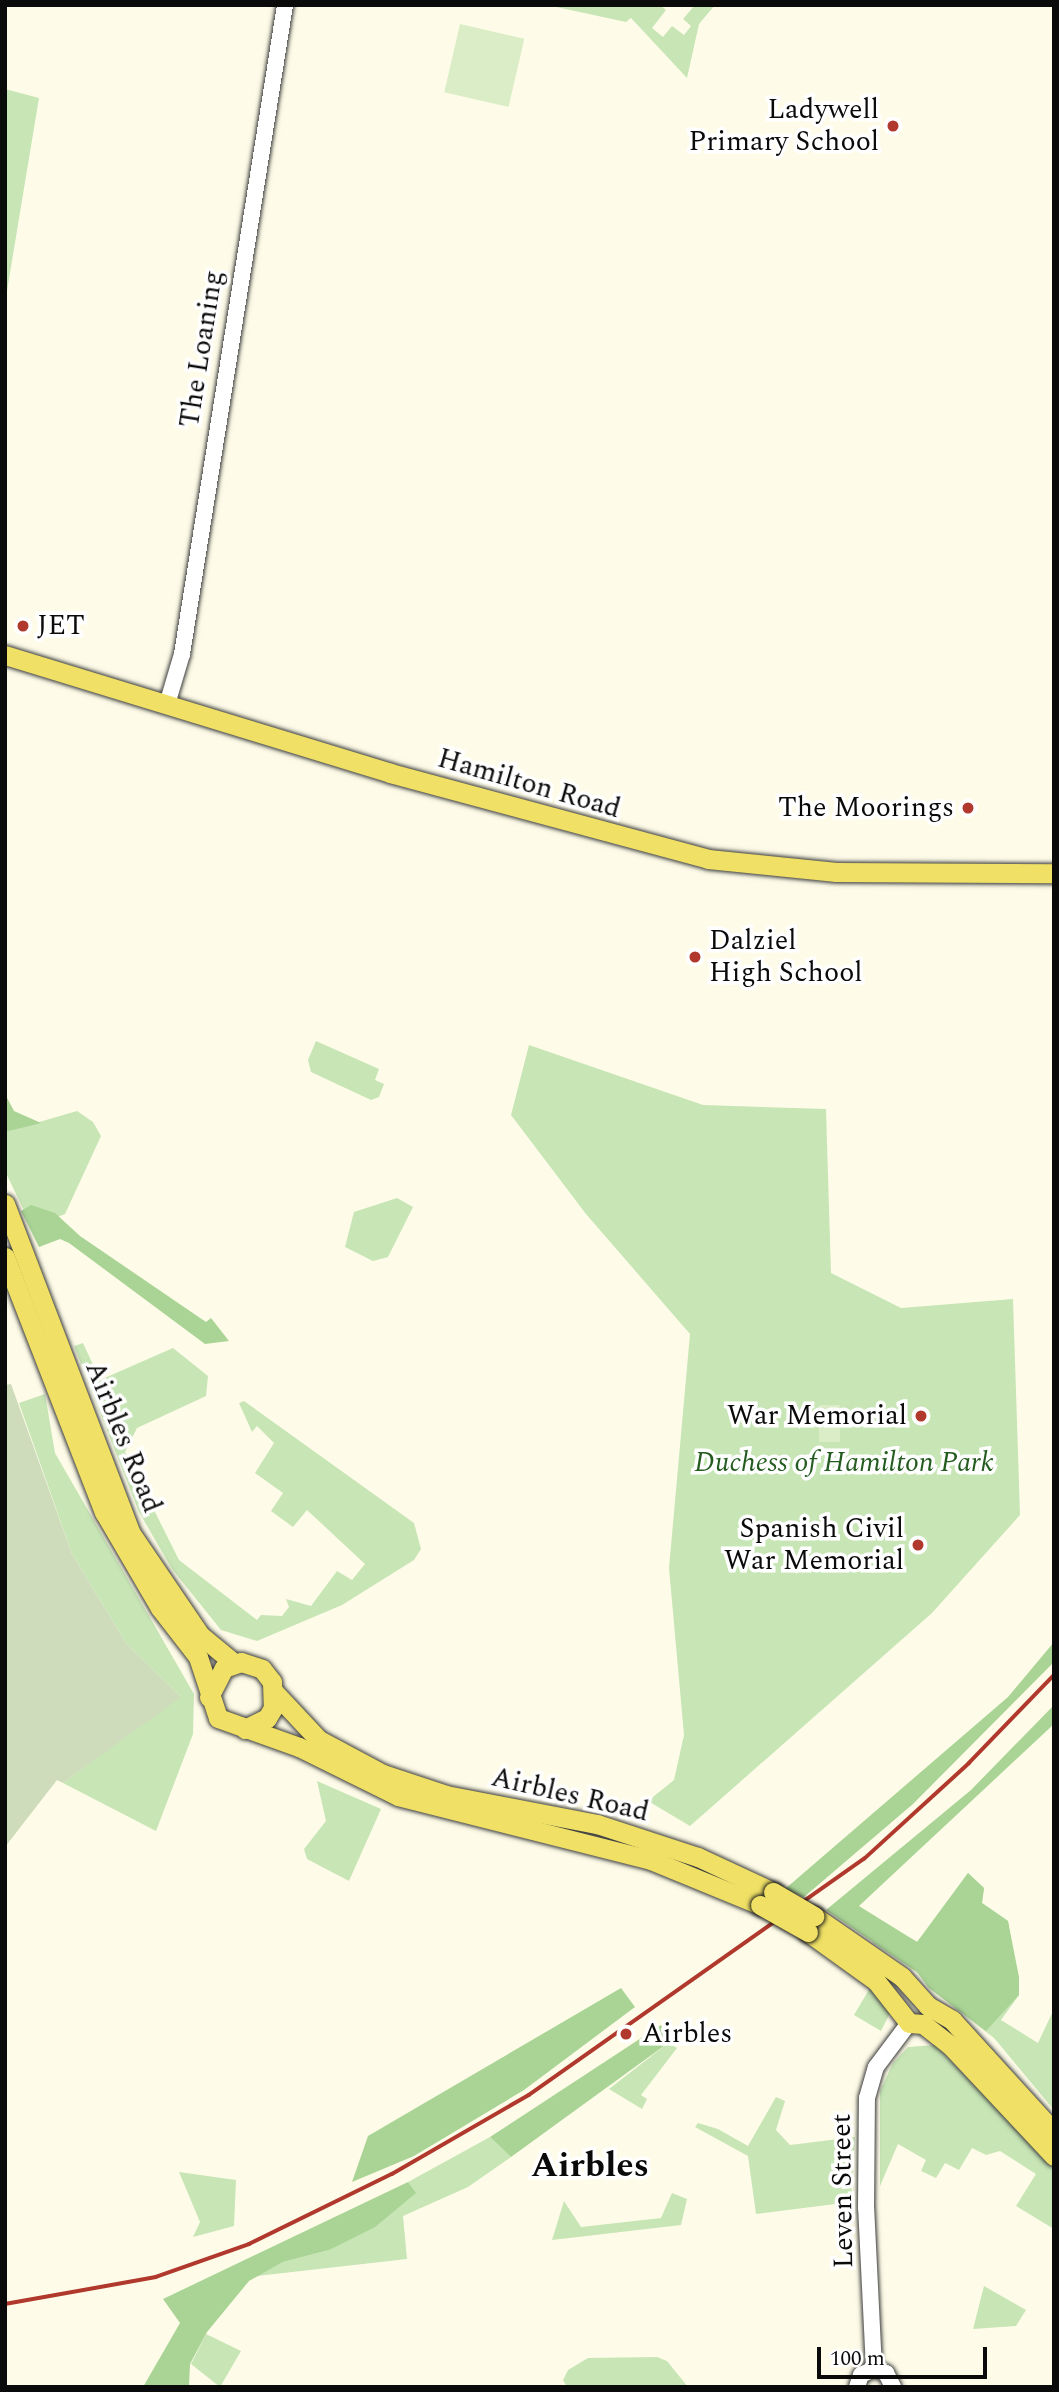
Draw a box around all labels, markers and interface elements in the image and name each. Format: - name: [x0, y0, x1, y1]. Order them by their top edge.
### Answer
- place label: Ladywell Primary School: [689, 93, 879, 159]
- marker: Ladywell Primary School: [885, 118, 901, 134]
- street label: The Loaning: [173, 268, 231, 430]
- place label: JET: [37, 609, 85, 643]
- marker: JET: [15, 618, 31, 634]
- street label: Hamilton Road: [434, 742, 624, 826]
- place label: The Moorings: [778, 791, 954, 825]
- marker: The Moorings: [960, 800, 976, 816]
- place label: Dalziel High School: [709, 924, 862, 990]
- marker: Dalziel High School: [687, 949, 703, 965]
- street label: Airbles Road: [77, 1356, 169, 1518]
- place label: War Memorial: [727, 1399, 907, 1433]
- marker: War Memorial: [913, 1408, 929, 1424]
- park label: Duchess of Hamilton Park: [694, 1446, 994, 1480]
- place label: Spanish Civil War Memorial: [724, 1512, 904, 1578]
- marker: Spanish Civil War Memorial: [910, 1537, 926, 1553]
- street label: Airbles Road: [488, 1761, 652, 1829]
- place label: Airbles: [642, 2017, 732, 2051]
- marker: Airbles: [616, 2024, 636, 2044]
- street label: Leven Street: [825, 2113, 861, 2269]
- district label: Airbles: [531, 2145, 649, 2187]
- scale bar: [821, 2332, 991, 2376]
- text: 100 m: [830, 2343, 885, 2375]

